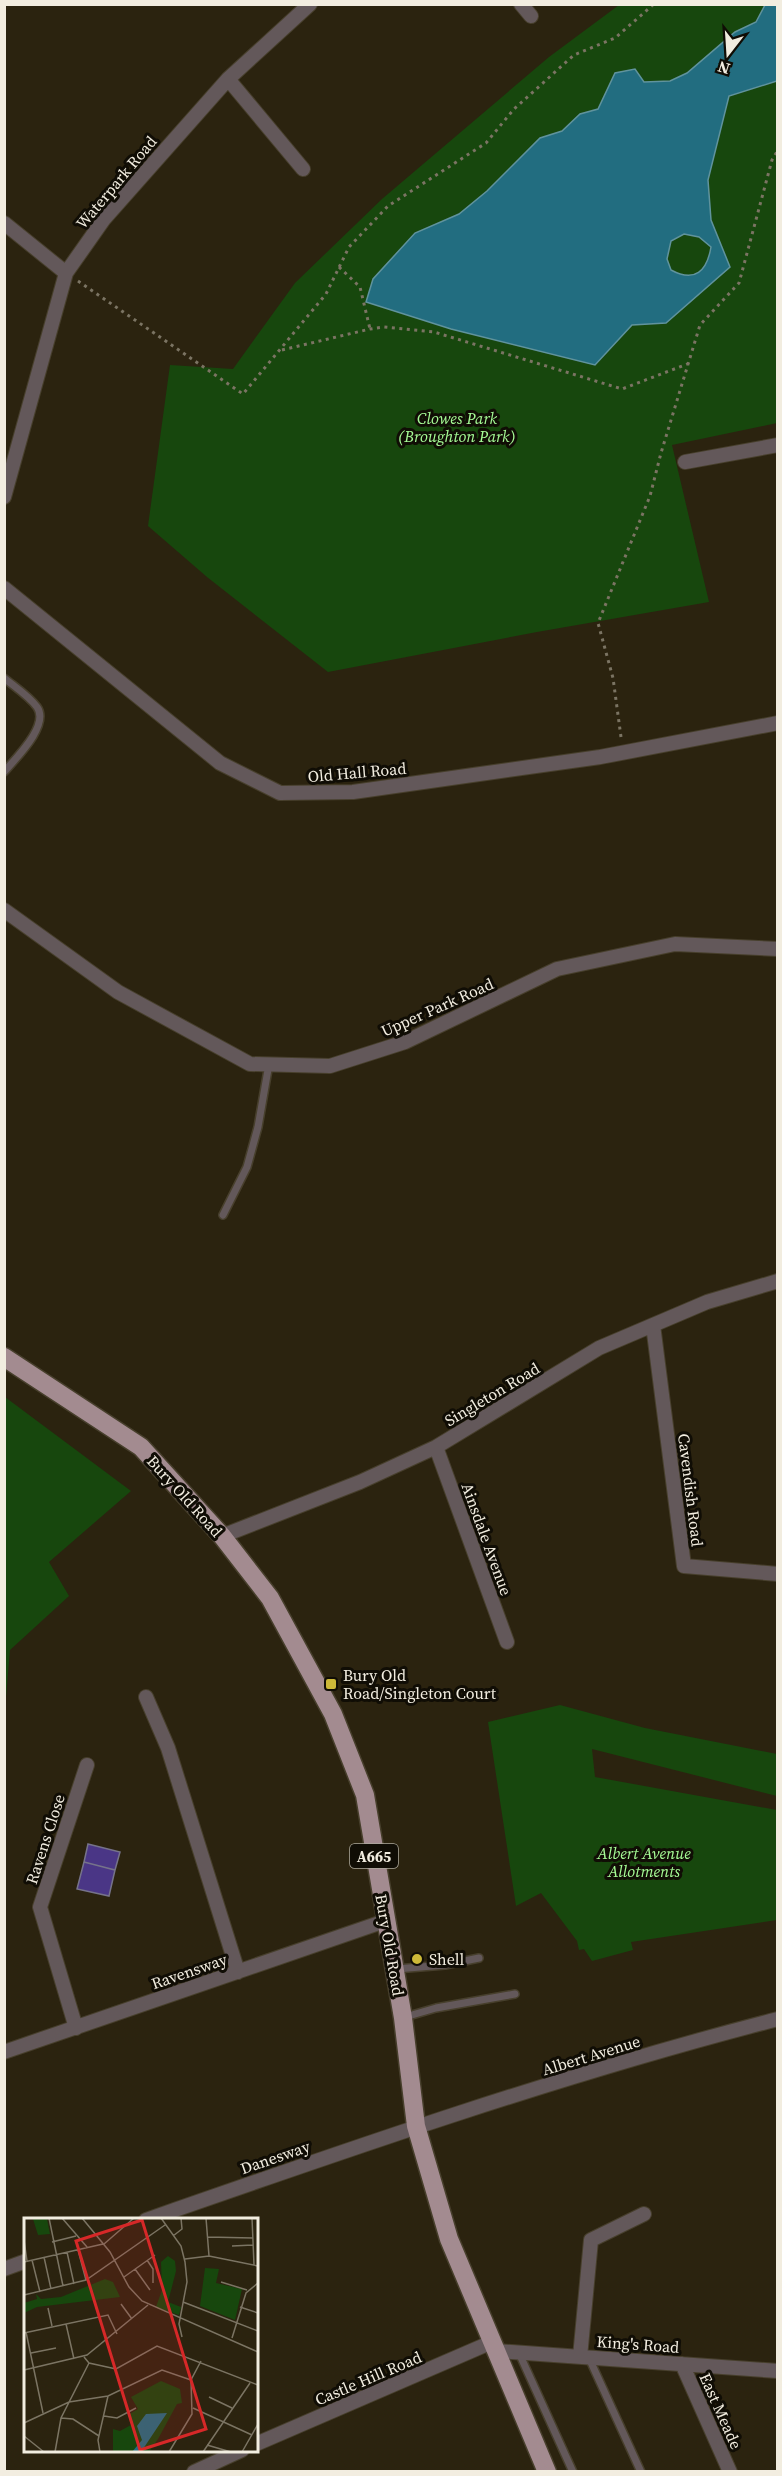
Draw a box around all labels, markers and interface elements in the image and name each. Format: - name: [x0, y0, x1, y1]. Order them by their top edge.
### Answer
- north arrow: [698, 24, 758, 84]
- text: N: [714, 56, 732, 81]
- street label: Waterpark Road: [71, 131, 161, 233]
- park label: Clowes Park (Broughton Park): [398, 407, 516, 447]
- street label: Old Hall Road: [307, 757, 407, 787]
- street label: Upper Park Road: [377, 972, 497, 1042]
- street label: Singleton Road: [440, 1357, 544, 1431]
- street label: Cavendish Road: [673, 1432, 709, 1548]
- street label: Bury Old Road: [142, 1450, 228, 1542]
- street label: Ainsdale Avenue: [456, 1480, 518, 1598]
- place label: Bury Old Road/Singleton Court: [343, 1664, 497, 1704]
- marker: Bury Old Road/Singleton Court: [324, 1677, 338, 1691]
- street label: Ravens Close: [20, 1791, 70, 1887]
- park label: Albert Avenue Allotments: [596, 1842, 691, 1882]
- road number: A665: [350, 1844, 398, 1868]
- street label: Bury Old Road: [370, 1892, 410, 1998]
- street label: Ravensway: [148, 1947, 231, 1994]
- place label: Shell: [429, 1948, 464, 1970]
- marker: Shell: [410, 1952, 424, 1966]
- street label: Albert Avenue: [539, 2030, 643, 2080]
- street label: Danesway: [237, 2135, 314, 2179]
- inset map: [24, 2218, 258, 2452]
- street label: King's Road: [596, 2330, 680, 2358]
- street label: Castle Hill Road: [311, 2346, 425, 2410]
- street label: East Meade: [694, 2369, 748, 2453]

